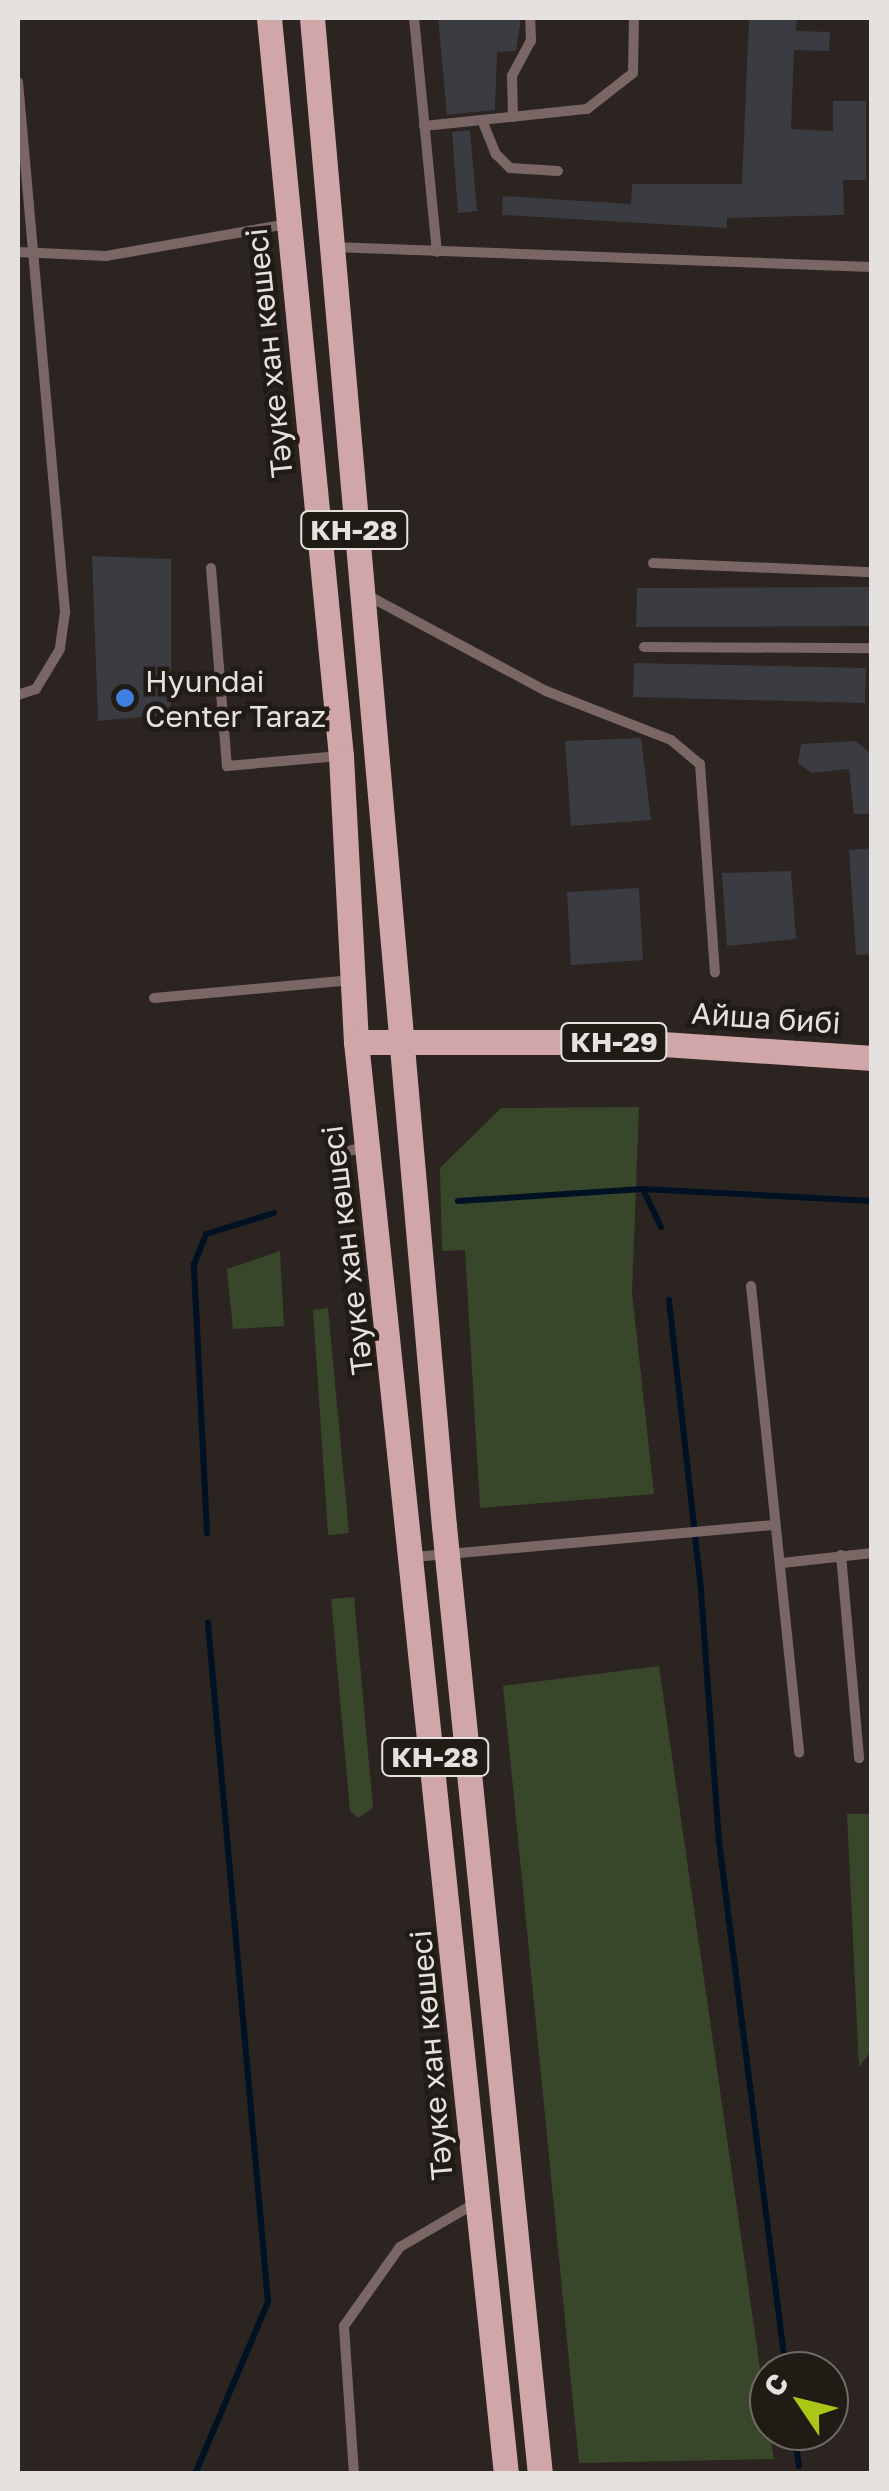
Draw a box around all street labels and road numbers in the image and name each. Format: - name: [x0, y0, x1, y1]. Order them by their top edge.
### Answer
- street label: Тәуке хан көшесі: [238, 226, 300, 480]
- road number: КН-28: [299, 507, 409, 553]
- street label: Айша бибі: [690, 995, 842, 1041]
- road number: КН-29: [559, 1019, 669, 1065]
- street label: Тәуке хан көшесі: [314, 1123, 380, 1377]
- road number: КН-28: [380, 1734, 490, 1780]
- street label: Тәуке хан көшесі: [402, 1929, 460, 2181]

